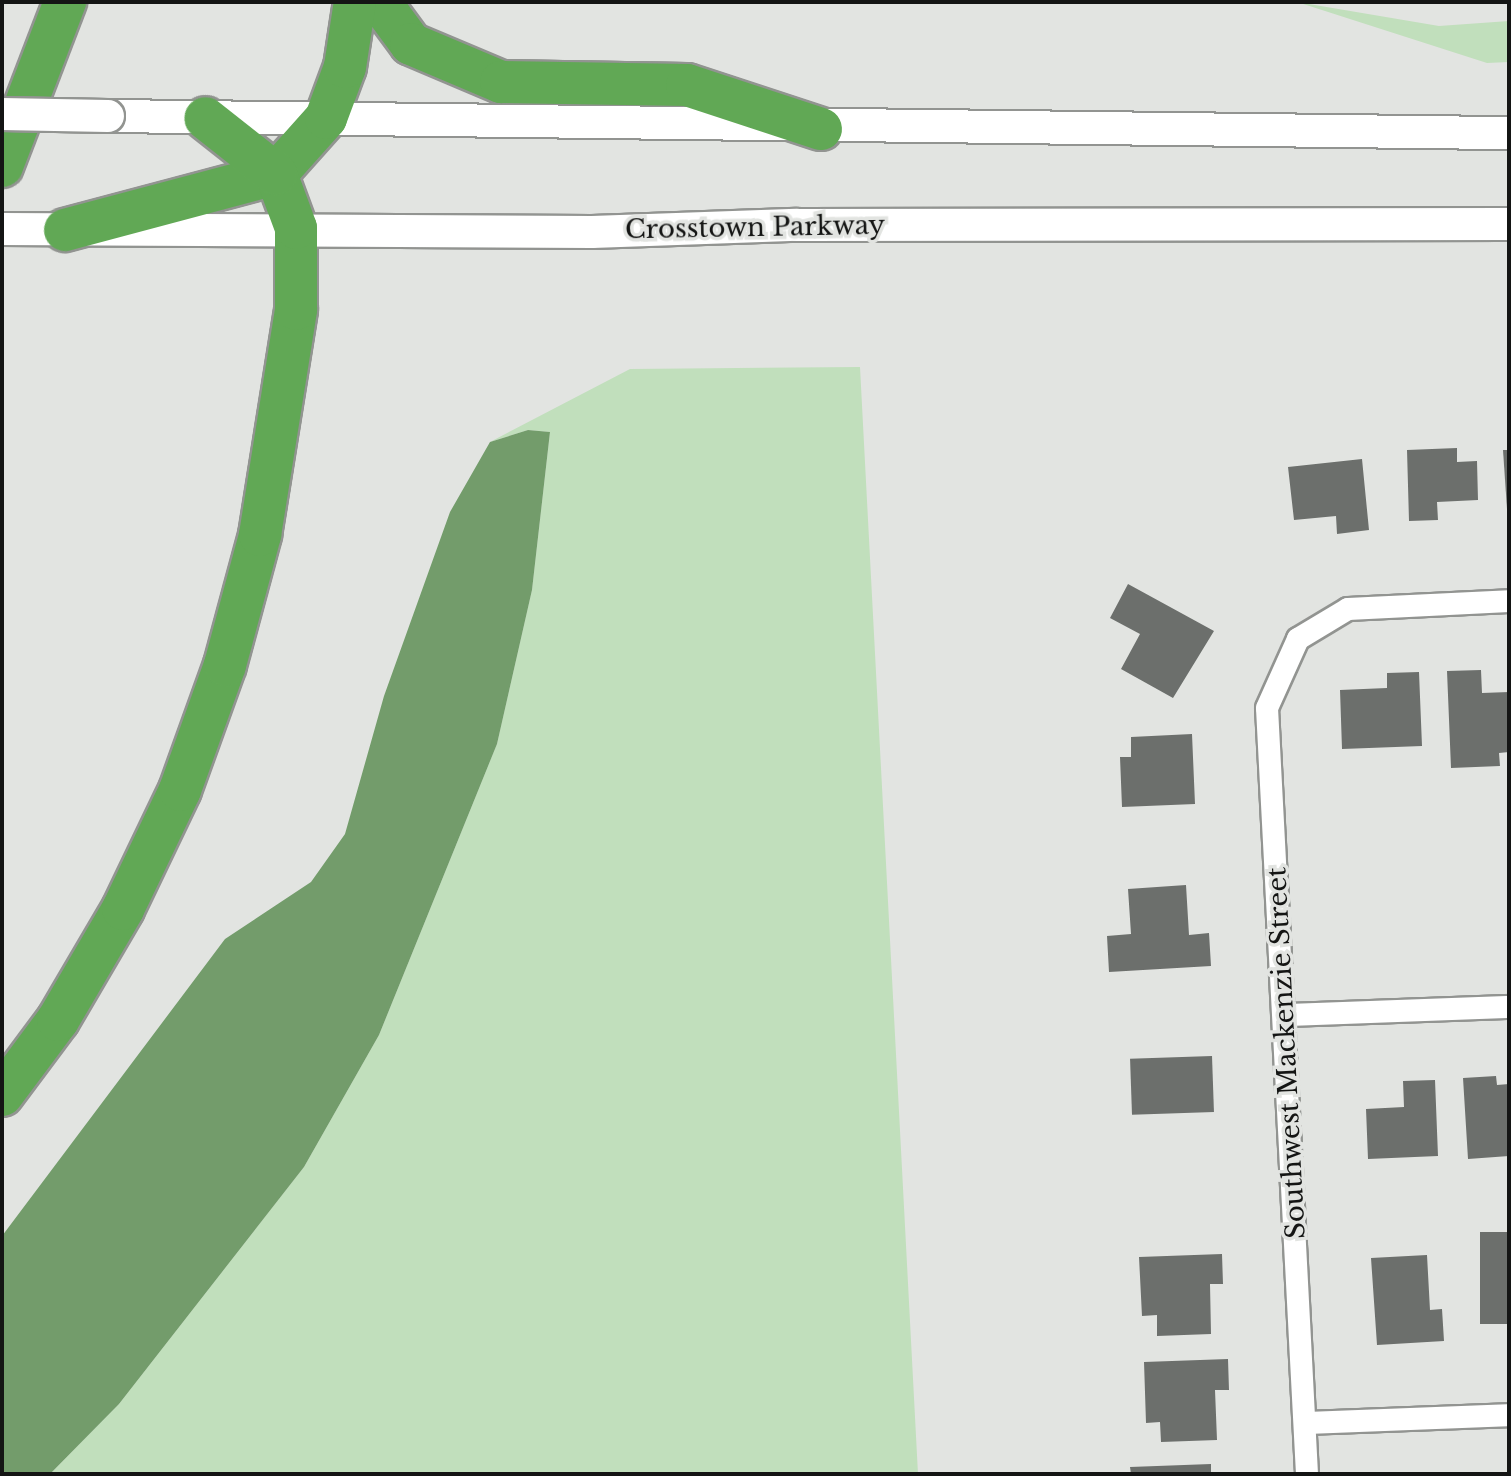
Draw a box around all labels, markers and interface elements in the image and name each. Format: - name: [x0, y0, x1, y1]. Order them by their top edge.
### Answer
- street label: Crosstown Parkway: [625, 210, 885, 246]
- street label: Southwest Mackenzie Street: [1262, 866, 1312, 1240]

